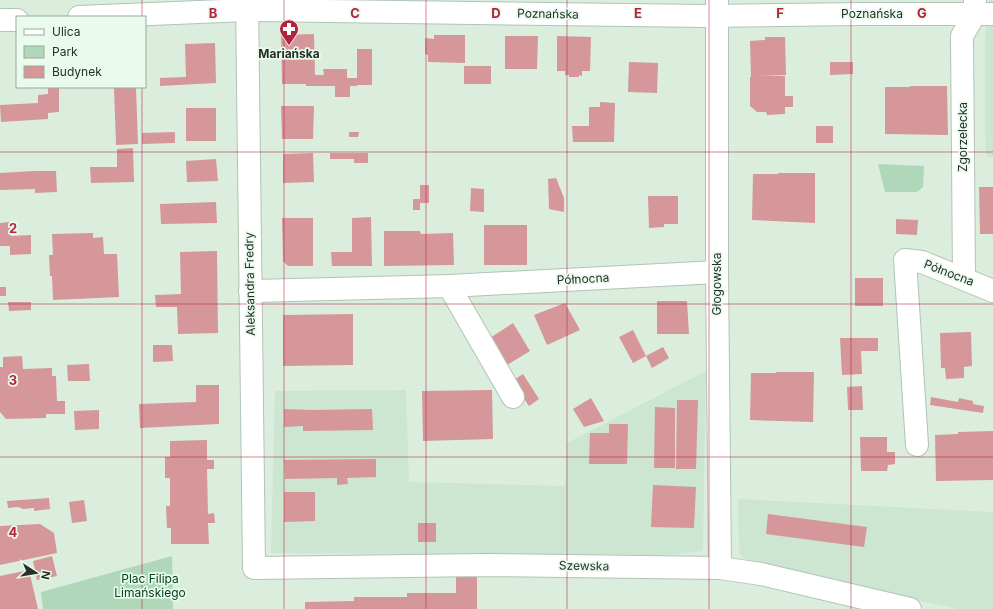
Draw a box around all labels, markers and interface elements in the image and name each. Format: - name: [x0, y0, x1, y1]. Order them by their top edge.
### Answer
- text: B: [209, 5, 218, 21]
- text: C: [350, 5, 360, 21]
- text: D: [491, 5, 501, 21]
- street label: Poznańska: [517, 5, 579, 22]
- text: E: [634, 5, 642, 21]
- text: F: [776, 5, 784, 21]
- text: G: [917, 5, 927, 21]
- street label: Poznańska: [841, 6, 903, 21]
- legend: [16, 16, 146, 88]
- pharmacy icon: Mariańska: [278, 18, 300, 46]
- text: Ulica: [52, 24, 80, 39]
- text: Park: [52, 44, 78, 59]
- place label: Mariańska: [258, 46, 320, 61]
- text: Budynek: [52, 64, 102, 79]
- street label: Zgorzelecka: [955, 102, 970, 172]
- text: 2: [9, 220, 17, 236]
- street label: Aleksandra Fredry: [241, 232, 258, 336]
- street label: Głogowska: [709, 253, 724, 315]
- street label: Północna: [922, 256, 976, 289]
- street label: Północna: [556, 270, 610, 287]
- text: 3: [9, 372, 17, 388]
- text: 4: [9, 524, 18, 540]
- north arrow: [16, 553, 56, 593]
- street label: Szewska: [559, 558, 609, 573]
- text: N: [38, 570, 54, 581]
- park label: Plac Filipa Limańskiego: [114, 571, 186, 600]

